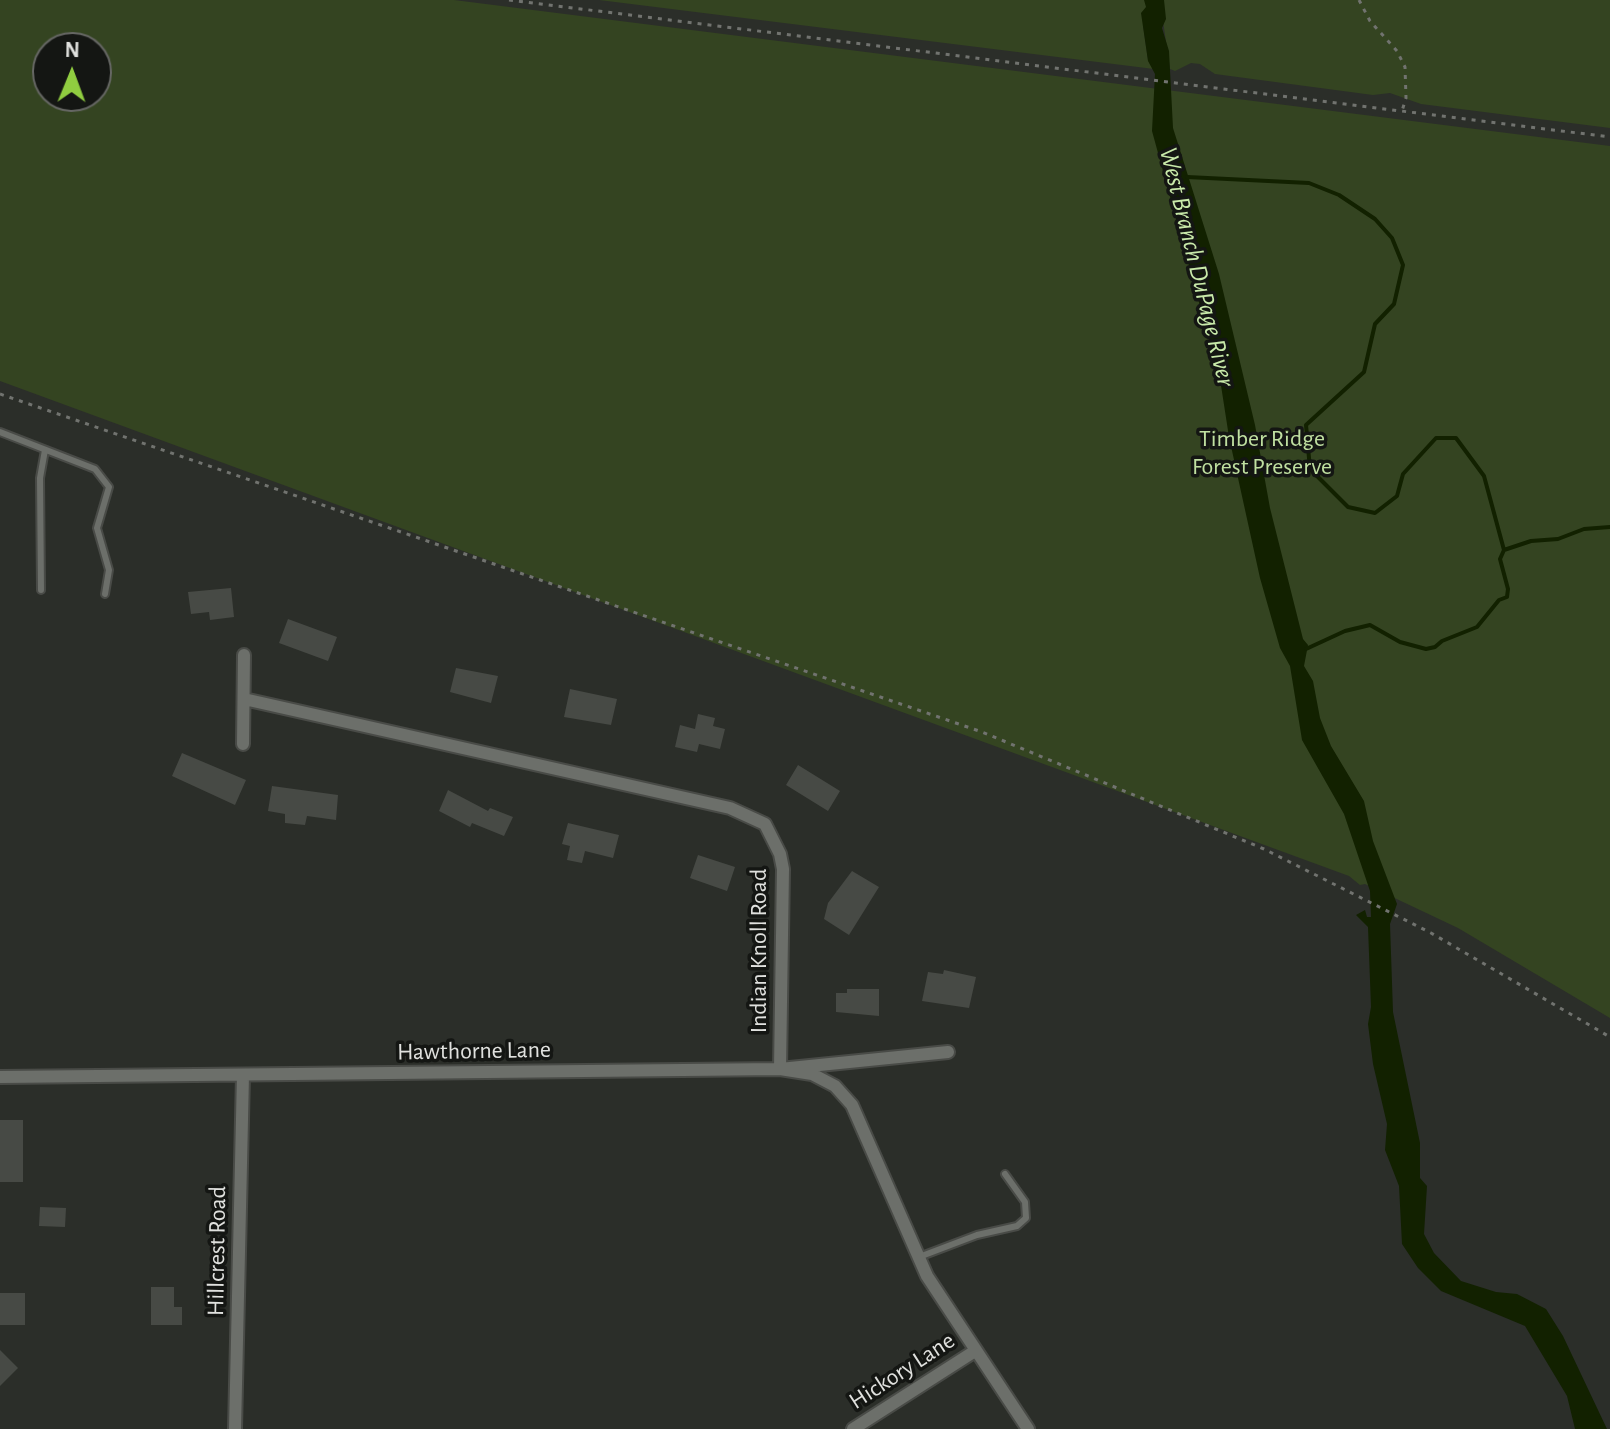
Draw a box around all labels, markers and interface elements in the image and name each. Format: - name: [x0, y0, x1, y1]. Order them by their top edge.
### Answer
- north arrow: [32, 32, 112, 112]
- text: N: [65, 39, 80, 61]
- water label: West Branch DuPage River: [1152, 144, 1242, 390]
- park label: Timber Ridge Forest Preserve: [1192, 425, 1332, 481]
- street label: Indian Knoll Road: [745, 869, 773, 1033]
- street label: Hawthorne Lane: [397, 1035, 551, 1067]
- street label: Hillcrest Road: [201, 1186, 233, 1316]
- street label: Hickory Lane: [844, 1326, 960, 1416]

